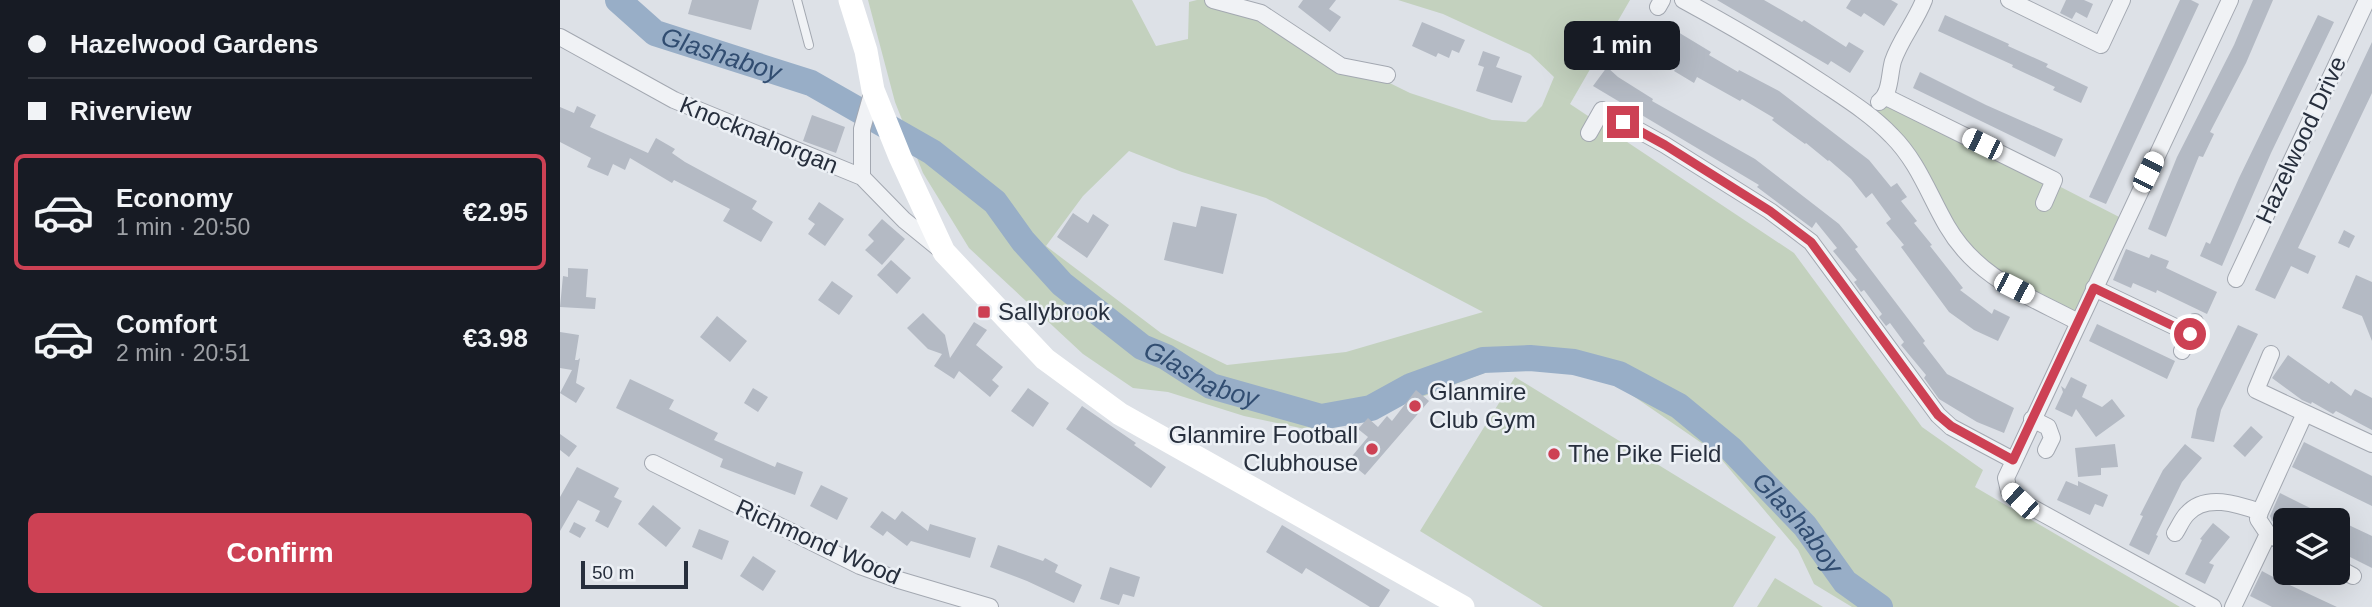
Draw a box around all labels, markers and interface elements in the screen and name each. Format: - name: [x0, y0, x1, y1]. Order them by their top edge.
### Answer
- callout: 1 min: [1565, 20, 1681, 69]
- water label: Glashaboy: [657, 21, 787, 88]
- text: Hazelwood Gardens: [70, 29, 319, 59]
- text: 1 min: [1592, 32, 1652, 58]
- street label: Hazelwood Drive: [2250, 52, 2351, 228]
- street label: Knocknahorgan: [676, 91, 842, 179]
- text: Riverview: [70, 96, 191, 126]
- route end: [1607, 106, 1639, 138]
- car: [1959, 125, 2006, 163]
- car: [2130, 149, 2167, 195]
- icon: car: [32, 181, 95, 244]
- text: Economy: [116, 183, 233, 213]
- text: €2.95: [463, 197, 528, 227]
- text: 1 min · 20:50: [116, 214, 250, 240]
- car: [1991, 269, 2038, 307]
- place label: Sallybrook: [998, 298, 1111, 325]
- marker: Sallybrook: [976, 304, 992, 320]
- icon: car: [32, 307, 95, 370]
- text: Comfort: [116, 309, 217, 339]
- route start: [2174, 318, 2206, 350]
- text: €3.98: [463, 323, 528, 353]
- water label: Glashaboy: [1140, 335, 1264, 414]
- text: 2 min · 20:51: [116, 340, 250, 366]
- place label: Glanmire Club Gym: [1429, 378, 1536, 433]
- marker: Glanmire Club Gym: [1407, 398, 1423, 414]
- place label: Glanmire Football Clubhouse: [1169, 421, 1358, 476]
- place label: The Pike Field: [1568, 440, 1721, 467]
- marker: Glanmire Football Clubhouse: [1364, 441, 1380, 457]
- marker: The Pike Field: [1546, 446, 1562, 462]
- water label: Glashaboy: [1746, 466, 1851, 581]
- car: [1998, 479, 2043, 523]
- street label: Richmond Wood: [732, 493, 905, 590]
- map controls: [2273, 508, 2350, 585]
- button: layers: [2273, 508, 2350, 585]
- button: Confirm: [28, 513, 532, 593]
- scale bar: [581, 558, 688, 590]
- text: 50 m: [592, 562, 634, 583]

